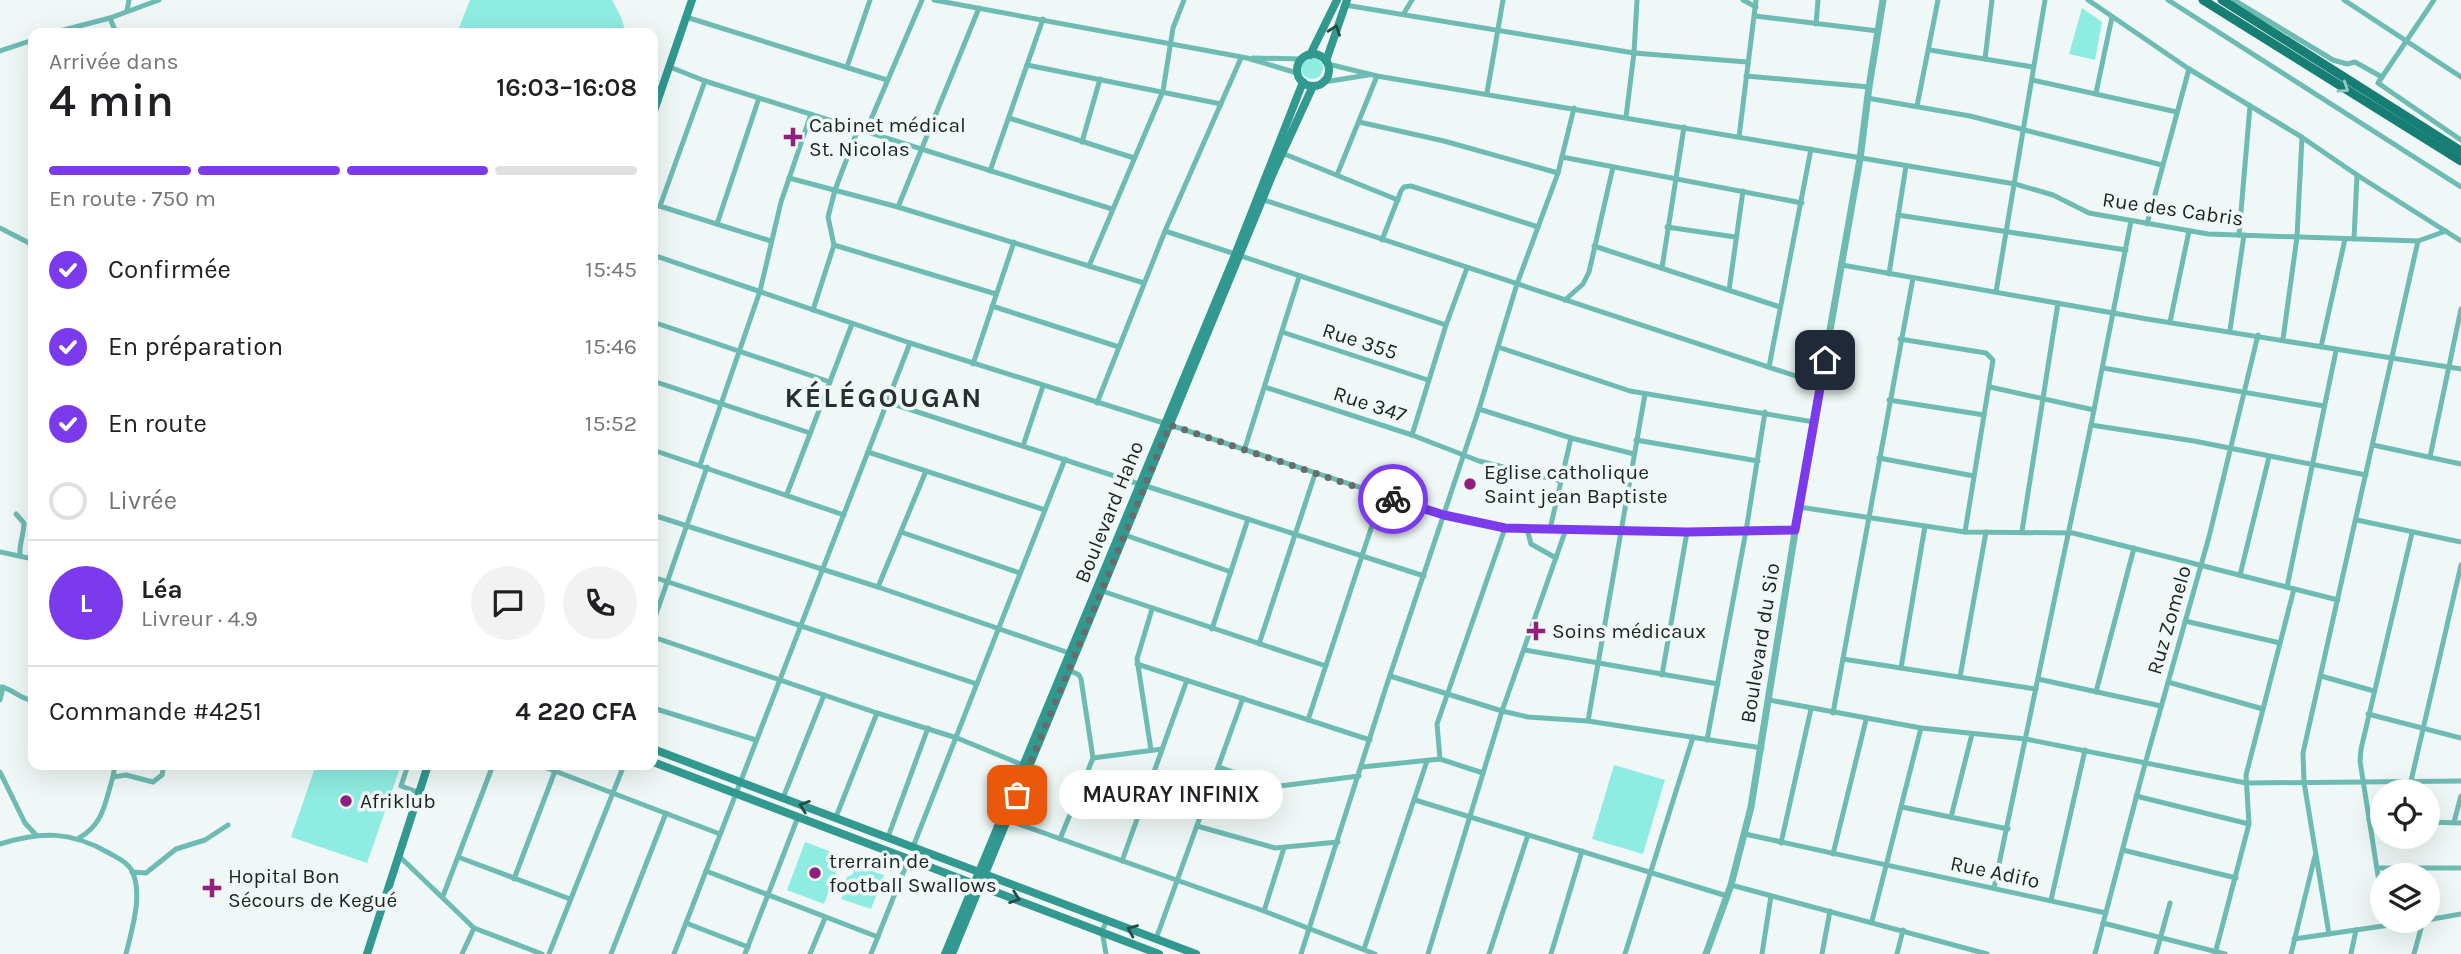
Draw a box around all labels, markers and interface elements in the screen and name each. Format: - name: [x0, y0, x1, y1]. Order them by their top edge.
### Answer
- one-way arrow: [1327, 24, 1341, 36]
- text: Arrivée dans: [49, 48, 179, 75]
- text: 16:03–16:08: [496, 72, 637, 103]
- text: 4 min: [49, 74, 174, 128]
- one-way arrow: [2336, 80, 2349, 93]
- place label: Cabinet médical St. Nicolas: [809, 113, 966, 161]
- marker: Cabinet médical St. Nicolas: [783, 127, 803, 147]
- text: En route · 750 m: [49, 185, 216, 212]
- street label: Rue des Cabris: [2101, 187, 2245, 231]
- icon: check: [49, 251, 87, 289]
- text: Confirmée: [108, 254, 231, 285]
- text: 15:45: [585, 256, 637, 283]
- street label: Rue 355: [1319, 318, 1401, 364]
- icon: check: [49, 328, 87, 366]
- pin: [1795, 330, 1855, 390]
- text: En préparation: [108, 331, 283, 362]
- text: 15:46: [585, 333, 637, 360]
- icon: home: [1806, 341, 1844, 379]
- district label: KÉLÉGOUGAN: [785, 380, 983, 414]
- street label: Rue 347: [1330, 381, 1410, 427]
- icon: check: [49, 405, 87, 443]
- text: En route: [108, 408, 207, 439]
- text: 15:52: [585, 410, 637, 437]
- street label: Boulevard Haho: [1070, 438, 1148, 586]
- place label: Eglise catholique Saint jean Baptiste: [1484, 460, 1667, 508]
- courier: [1358, 464, 1428, 534]
- marker: Eglise catholique Saint jean Baptiste: [1462, 476, 1478, 492]
- icon: bike: [1374, 480, 1412, 518]
- text: Livrée: [108, 485, 177, 516]
- street label: Boulevard du Sio: [1736, 561, 1784, 725]
- street label: Ruz Zomelo: [2142, 563, 2196, 677]
- button: chat: [471, 566, 545, 640]
- button: phone: [563, 566, 637, 640]
- text: Léa: [141, 574, 183, 605]
- text: L: [80, 588, 92, 619]
- text: Livreur · 4.9: [141, 605, 258, 632]
- place label: Soins médicaux: [1552, 619, 1706, 643]
- marker: Soins médicaux: [1526, 621, 1546, 641]
- text: Commande #4251: [49, 696, 262, 727]
- text: 4 220 CFA: [515, 696, 637, 727]
- pin: [987, 765, 1047, 825]
- callout: MAURAY INFINIX: [1059, 770, 1283, 820]
- icon: bag: [998, 776, 1036, 814]
- map controls: [2370, 779, 2440, 933]
- button: locate: [2370, 779, 2440, 849]
- text: MAURAY INFINIX: [1082, 781, 1260, 808]
- place label: Afriklub: [360, 789, 436, 813]
- marker: Afriklub: [338, 793, 354, 809]
- one-way arrow: [799, 800, 811, 814]
- place label: trerrain de football Swallows: [829, 849, 997, 897]
- street label: Rue Adifo: [1948, 851, 2042, 893]
- button: layers: [2370, 863, 2440, 933]
- place label: Hopital Bon Sécours de Kegué: [228, 864, 397, 912]
- marker: trerrain de football Swallows: [807, 865, 823, 881]
- marker: Hopital Bon Sécours de Kegué: [202, 878, 222, 898]
- one-way arrow: [1008, 890, 1020, 904]
- one-way arrow: [1126, 924, 1138, 938]

